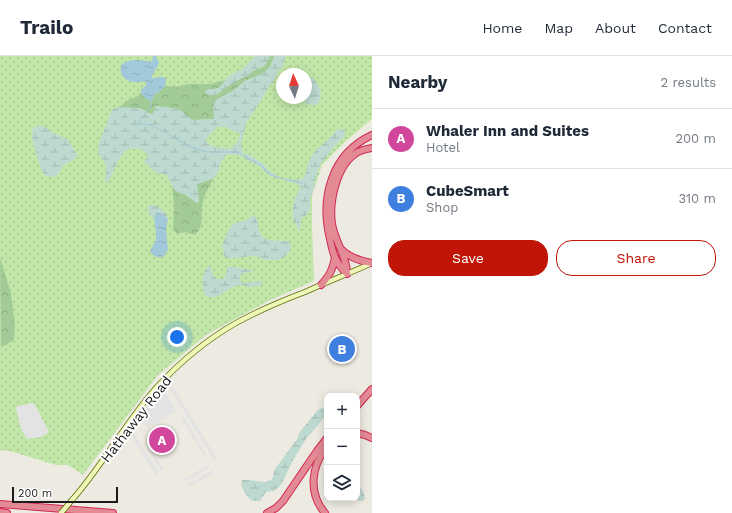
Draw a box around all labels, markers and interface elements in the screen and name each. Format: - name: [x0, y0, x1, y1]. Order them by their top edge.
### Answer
- text: Trailo: [20, 16, 73, 39]
- text: Home: [482, 20, 522, 36]
- text: Map: [544, 20, 573, 36]
- text: About: [595, 20, 636, 36]
- text: Contact: [658, 20, 712, 36]
- north arrow: [276, 68, 312, 104]
- text: Nearby: [388, 72, 447, 92]
- text: 2 results: [661, 75, 716, 90]
- text: Whaler Inn and Suites: [426, 122, 589, 140]
- text: A: [397, 131, 405, 146]
- text: 200 m: [675, 131, 716, 146]
- text: Hotel: [426, 140, 460, 155]
- text: CubeSmart: [426, 182, 509, 200]
- text: B: [397, 191, 405, 206]
- text: 310 m: [678, 191, 716, 206]
- text: Shop: [426, 200, 458, 215]
- button: Save: [388, 240, 548, 276]
- button: Share: [556, 240, 716, 276]
- your location: [167, 327, 187, 347]
- pin: B: [329, 334, 355, 364]
- street label: Hathaway Road: [97, 373, 175, 465]
- map controls: [324, 393, 360, 501]
- button: +: [324, 393, 360, 429]
- pin: A: [149, 425, 175, 455]
- button: −: [324, 429, 360, 465]
- button: layers: [324, 465, 360, 501]
- scale bar: [12, 485, 118, 504]
- text: 200 m: [18, 487, 52, 500]

